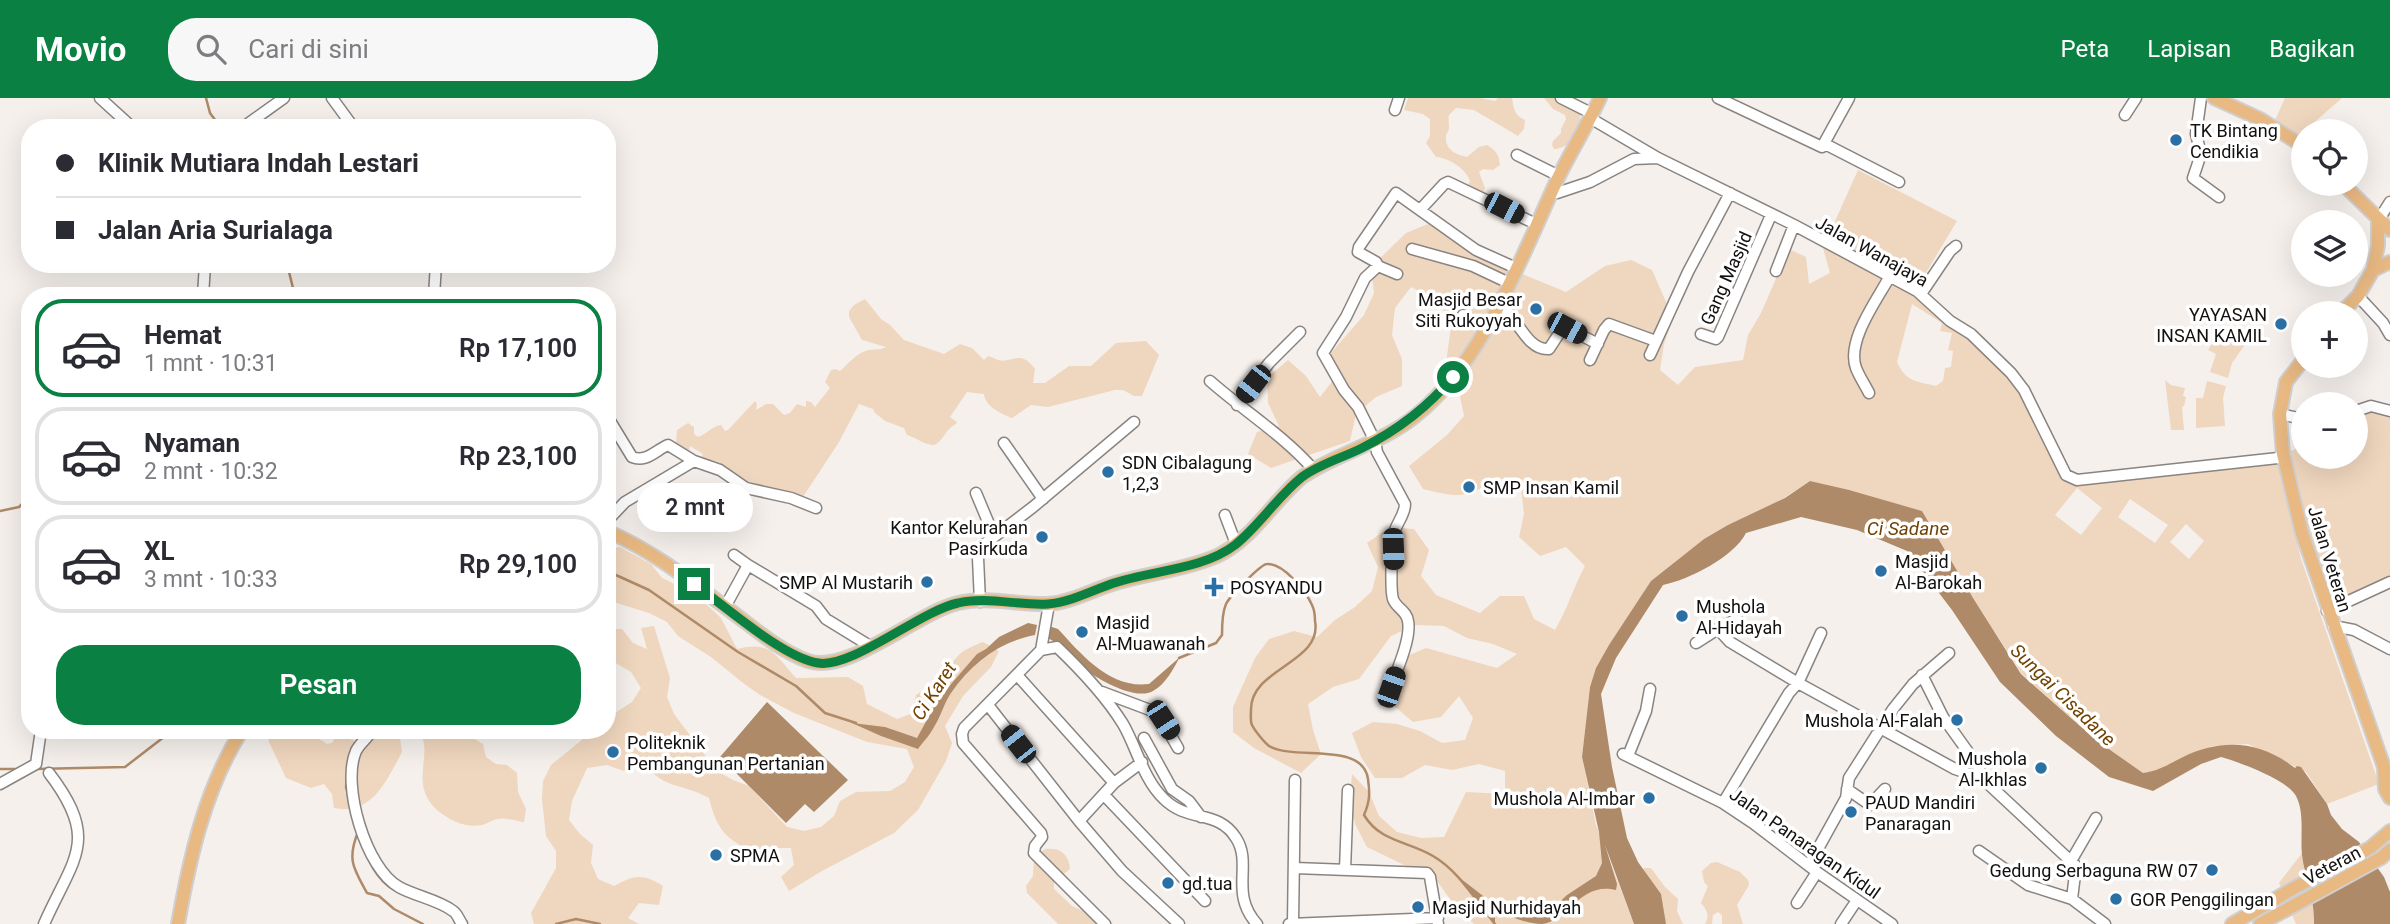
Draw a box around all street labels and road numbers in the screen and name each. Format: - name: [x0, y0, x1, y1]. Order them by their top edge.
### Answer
- street label: Jalan Wanajaya: [1812, 211, 1932, 291]
- street label: Gang Masjid: [1696, 228, 1756, 328]
- street label: Jalan Veteran: [2304, 503, 2356, 615]
- street label: Jalan Panaragan Kidul: [1726, 783, 1884, 903]
- street label: Veteran: [2300, 841, 2364, 889]

